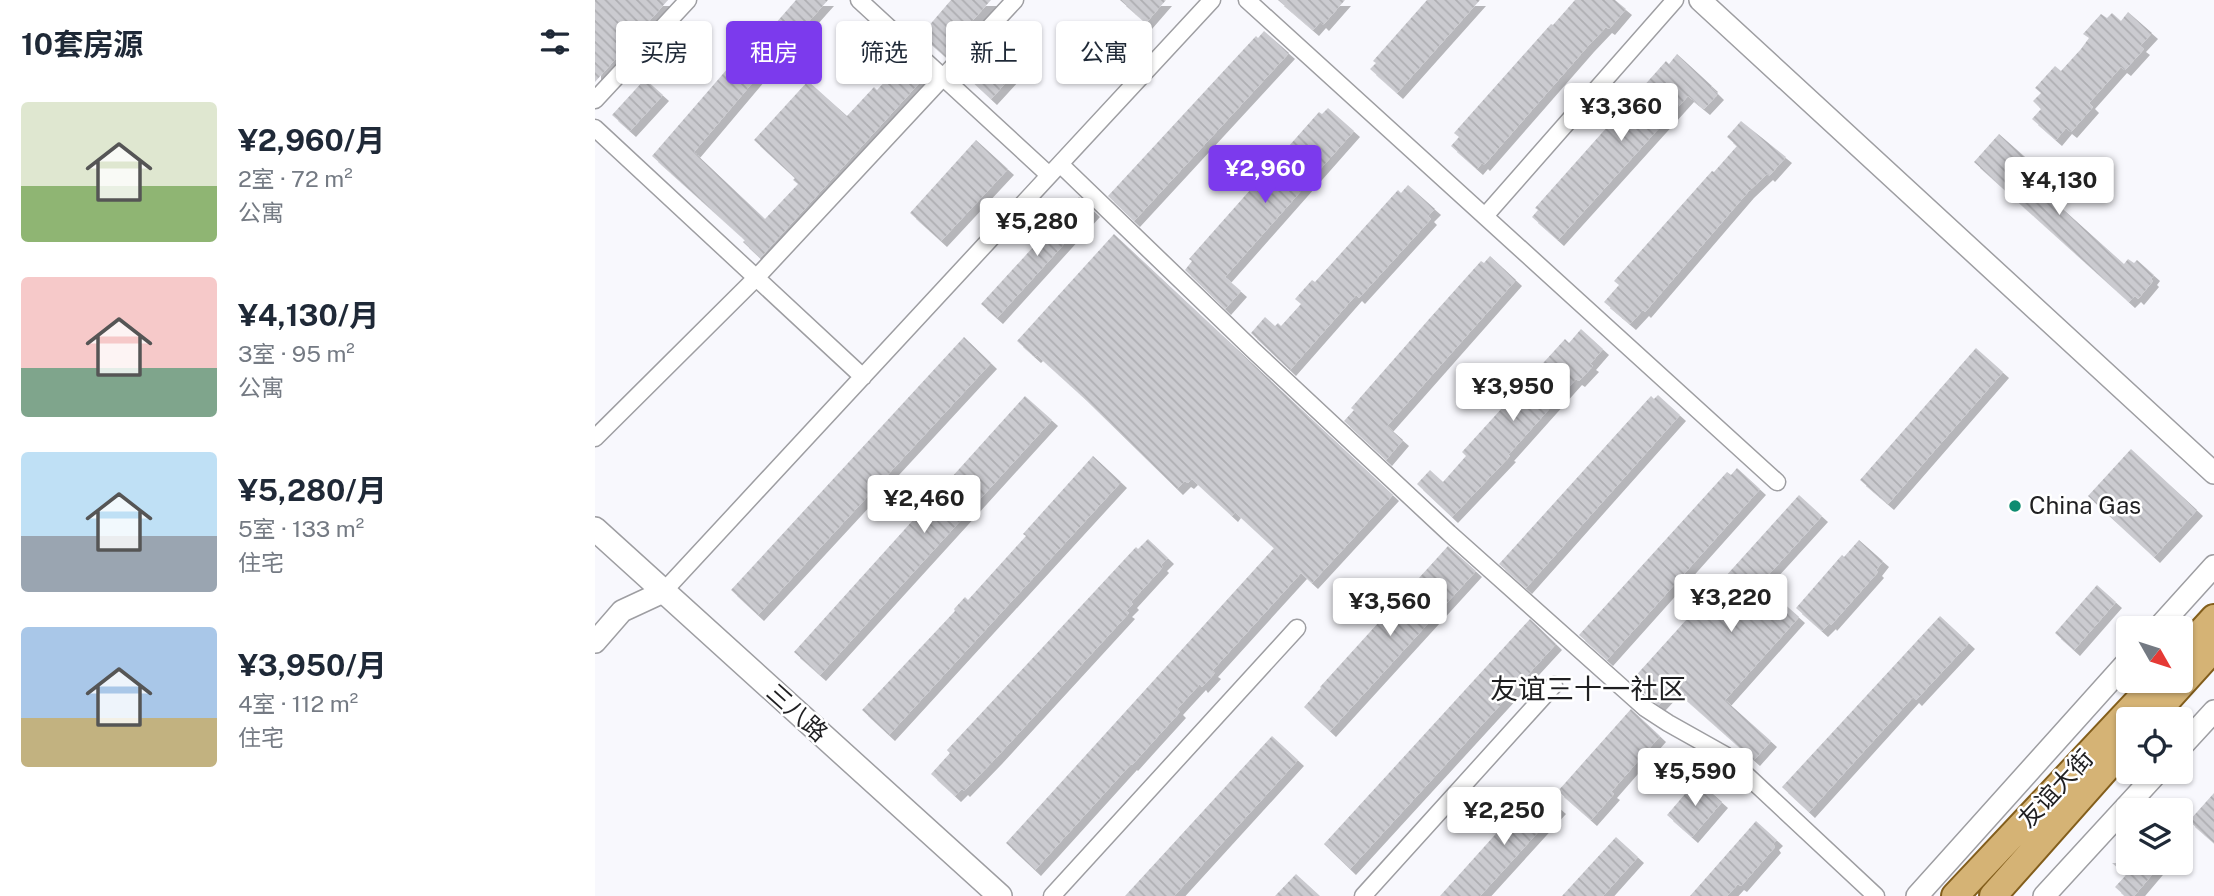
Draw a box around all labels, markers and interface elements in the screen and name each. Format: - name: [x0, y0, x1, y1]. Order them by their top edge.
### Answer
- chip: 买房: [616, 21, 712, 84]
- chip: 租房: [726, 21, 822, 84]
- chip: 筛选: [836, 21, 932, 84]
- chip: 新上: [946, 21, 1042, 84]
- chip: 公寓: [1056, 21, 1152, 84]
- icon: filters: [536, 23, 574, 61]
- text: 10套房源: [21, 26, 143, 62]
- pin: ¥3,360: [1564, 83, 1678, 143]
- text: ¥3,360: [1580, 92, 1662, 119]
- text: ¥2,960/月: [238, 122, 385, 158]
- icon: home: [77, 130, 161, 214]
- pin: ¥2,960: [1208, 146, 1322, 205]
- text: ¥2,960: [1224, 154, 1306, 181]
- pin: ¥4,130: [2002, 158, 2116, 217]
- text: 2室 · 72 m²: [238, 165, 353, 192]
- text: ¥4,130: [2021, 166, 2097, 193]
- pin: ¥5,280: [980, 198, 1094, 258]
- text: 公寓: [238, 199, 284, 226]
- text: ¥5,280: [996, 207, 1078, 234]
- text: ¥4,130/月: [238, 297, 379, 333]
- icon: home: [77, 305, 161, 389]
- text: 3室 · 95 m²: [238, 340, 355, 367]
- pin: ¥3,950: [1456, 364, 1570, 423]
- text: ¥3,950: [1472, 372, 1554, 399]
- text: 公寓: [238, 374, 284, 401]
- text: ¥5,280/月: [238, 472, 387, 508]
- pin: ¥2,460: [867, 476, 981, 535]
- icon: home: [77, 480, 161, 564]
- text: ¥2,460: [883, 484, 965, 511]
- place label: China Gas: [2029, 491, 2141, 519]
- marker: China Gas: [2007, 498, 2023, 514]
- text: 5室 · 133 m²: [238, 515, 364, 542]
- text: 住宅: [238, 549, 284, 576]
- pin: ¥3,220: [1674, 574, 1788, 634]
- pin: ¥3,560: [1333, 578, 1447, 638]
- text: ¥3,220: [1690, 583, 1772, 610]
- text: ¥3,560: [1349, 587, 1431, 614]
- north arrow: [2116, 616, 2193, 693]
- map controls: [2116, 616, 2193, 875]
- text: ¥3,950/月: [238, 647, 387, 683]
- icon: home: [77, 655, 161, 739]
- district label: 友谊三十一社区: [1490, 672, 1686, 705]
- street label: 三八路: [762, 678, 834, 747]
- text: 4室 · 112 m²: [238, 690, 358, 717]
- button: locate: [2116, 707, 2193, 784]
- text: 住宅: [238, 724, 284, 751]
- street label: 友谊大街: [2012, 744, 2098, 833]
- pin: ¥5,590: [1638, 748, 1752, 808]
- text: ¥5,590: [1654, 757, 1736, 784]
- pin: ¥2,250: [1447, 788, 1561, 847]
- text: ¥2,250: [1463, 796, 1545, 823]
- button: layers: [2116, 798, 2193, 875]

